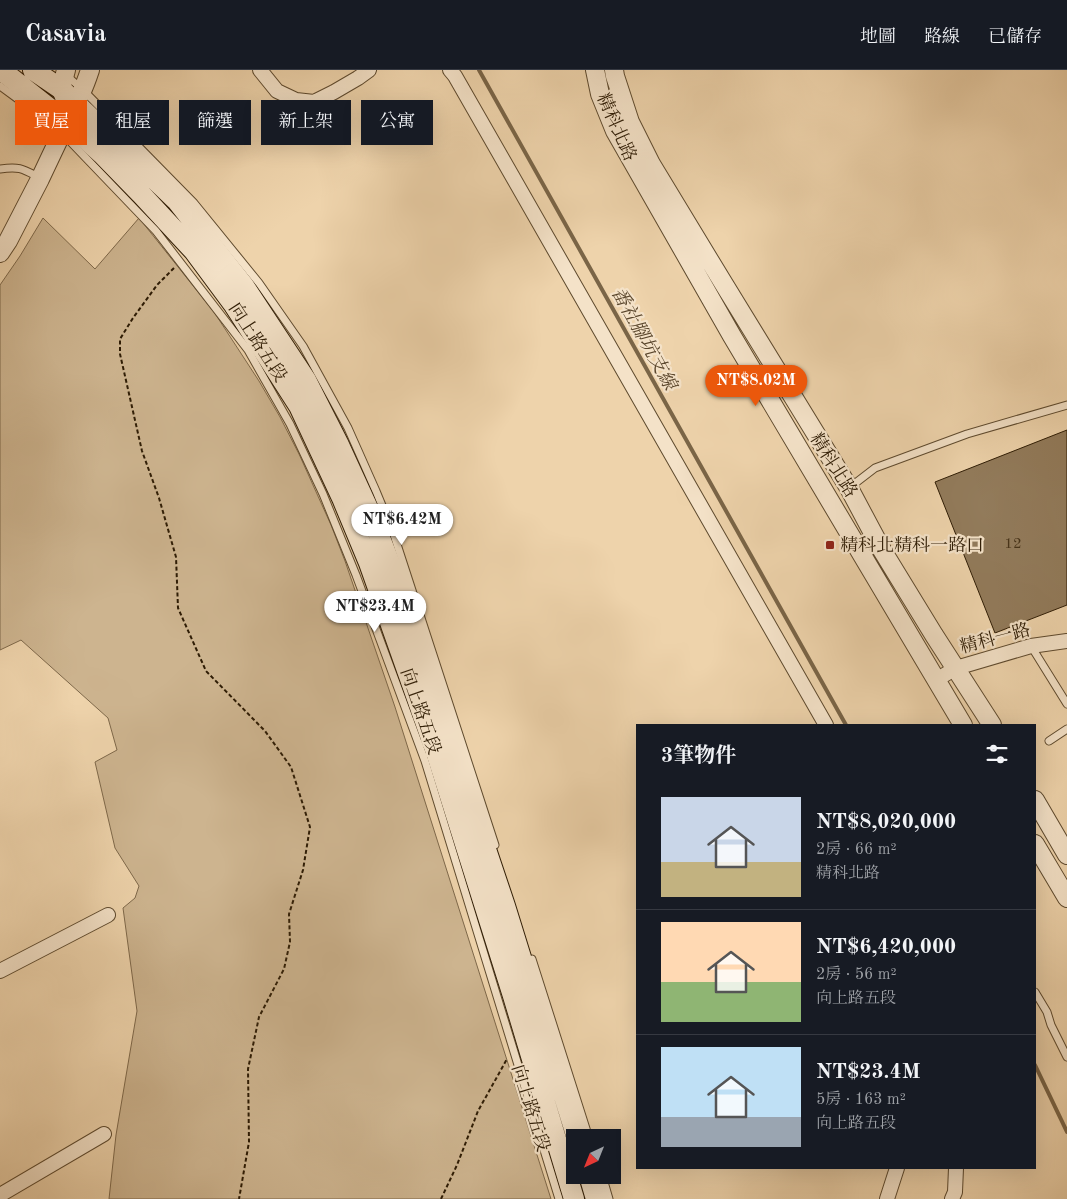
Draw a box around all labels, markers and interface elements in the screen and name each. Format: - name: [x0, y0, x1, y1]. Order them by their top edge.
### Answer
- text: Casavia: [25, 23, 106, 47]
- text: 地圖: [860, 28, 896, 46]
- text: 路線: [924, 28, 960, 46]
- text: 已儲存: [988, 28, 1042, 46]
- street label: 精科北路: [593, 90, 641, 164]
- chip: 買屋: [15, 100, 87, 145]
- chip: 租屋: [97, 100, 169, 145]
- chip: 篩選: [179, 100, 251, 145]
- chip: 新上架: [261, 100, 351, 145]
- chip: 公寓: [361, 100, 433, 145]
- water label: 番社腳坑支線: [607, 284, 681, 395]
- street label: 向上路五段: [225, 299, 291, 385]
- pin: NT$8.02M: [704, 364, 808, 407]
- text: NT$8.02M: [716, 373, 796, 389]
- street label: 精科北路: [806, 429, 862, 501]
- pin: NT$6.42M: [350, 504, 454, 546]
- text: NT$6.42M: [362, 512, 442, 528]
- place label: 精科北精科一路口: [840, 535, 984, 555]
- house number: 12: [1004, 537, 1022, 552]
- marker: 精科北精科一路口: [824, 539, 836, 551]
- pin: NT$23.4M: [323, 590, 427, 633]
- text: NT$23.4M: [335, 599, 415, 615]
- street label: 精科一路: [958, 619, 1032, 657]
- street label: 向上路五段: [397, 665, 445, 757]
- icon: filters: [983, 740, 1011, 768]
- text: 3筆物件: [661, 746, 736, 767]
- text: NT$8,020,000: [816, 812, 956, 833]
- icon: home: [701, 817, 761, 877]
- text: 2房 · 66 m²: [816, 842, 897, 858]
- text: 精科北路: [816, 866, 880, 882]
- text: NT$6,420,000: [816, 937, 956, 958]
- icon: home: [701, 942, 761, 1002]
- text: 2房 · 56 m²: [816, 967, 897, 983]
- text: 向上路五段: [816, 991, 896, 1007]
- street label: 向上路五段: [508, 1062, 554, 1154]
- text: NT$23.4M: [816, 1062, 920, 1083]
- icon: home: [701, 1067, 761, 1127]
- text: 5房 · 163 m²: [816, 1092, 906, 1108]
- text: 向上路五段: [816, 1116, 896, 1132]
- north arrow: [566, 1129, 621, 1184]
- map controls: [566, 1129, 621, 1184]

